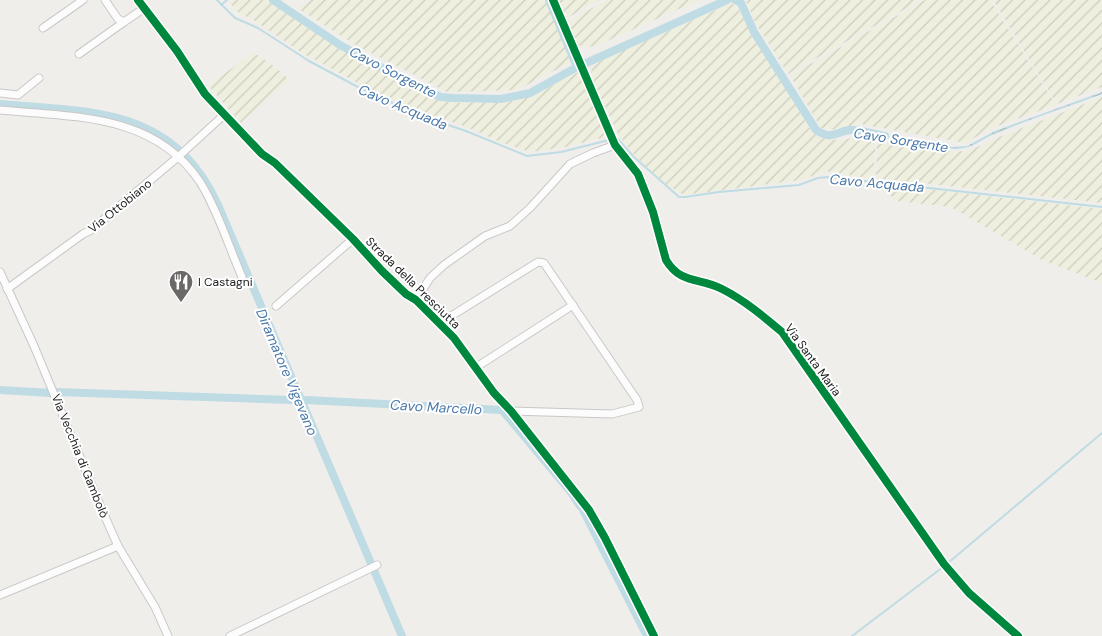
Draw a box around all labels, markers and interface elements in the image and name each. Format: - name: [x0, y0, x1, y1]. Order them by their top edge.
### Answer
- water label: Cavo Sorgente: [346, 42, 440, 102]
- water label: Cavo Acquada: [356, 80, 451, 134]
- water label: Cavo Sorgente: [852, 124, 950, 156]
- water label: Cavo Acquada: [829, 170, 925, 196]
- street label: Via Ottobiano: [85, 175, 155, 237]
- street label: Strada della Presciutta: [362, 234, 464, 332]
- restaurant icon: I Castagni: [168, 269, 194, 303]
- place label: I Castagni: [198, 274, 253, 290]
- water label: Diramatore Vigevano: [252, 306, 322, 438]
- street label: Via Santa Maria: [781, 321, 845, 399]
- street label: Via Vecchia di Gambolò: [48, 392, 112, 520]
- water label: Cavo Marcello: [389, 396, 483, 418]

